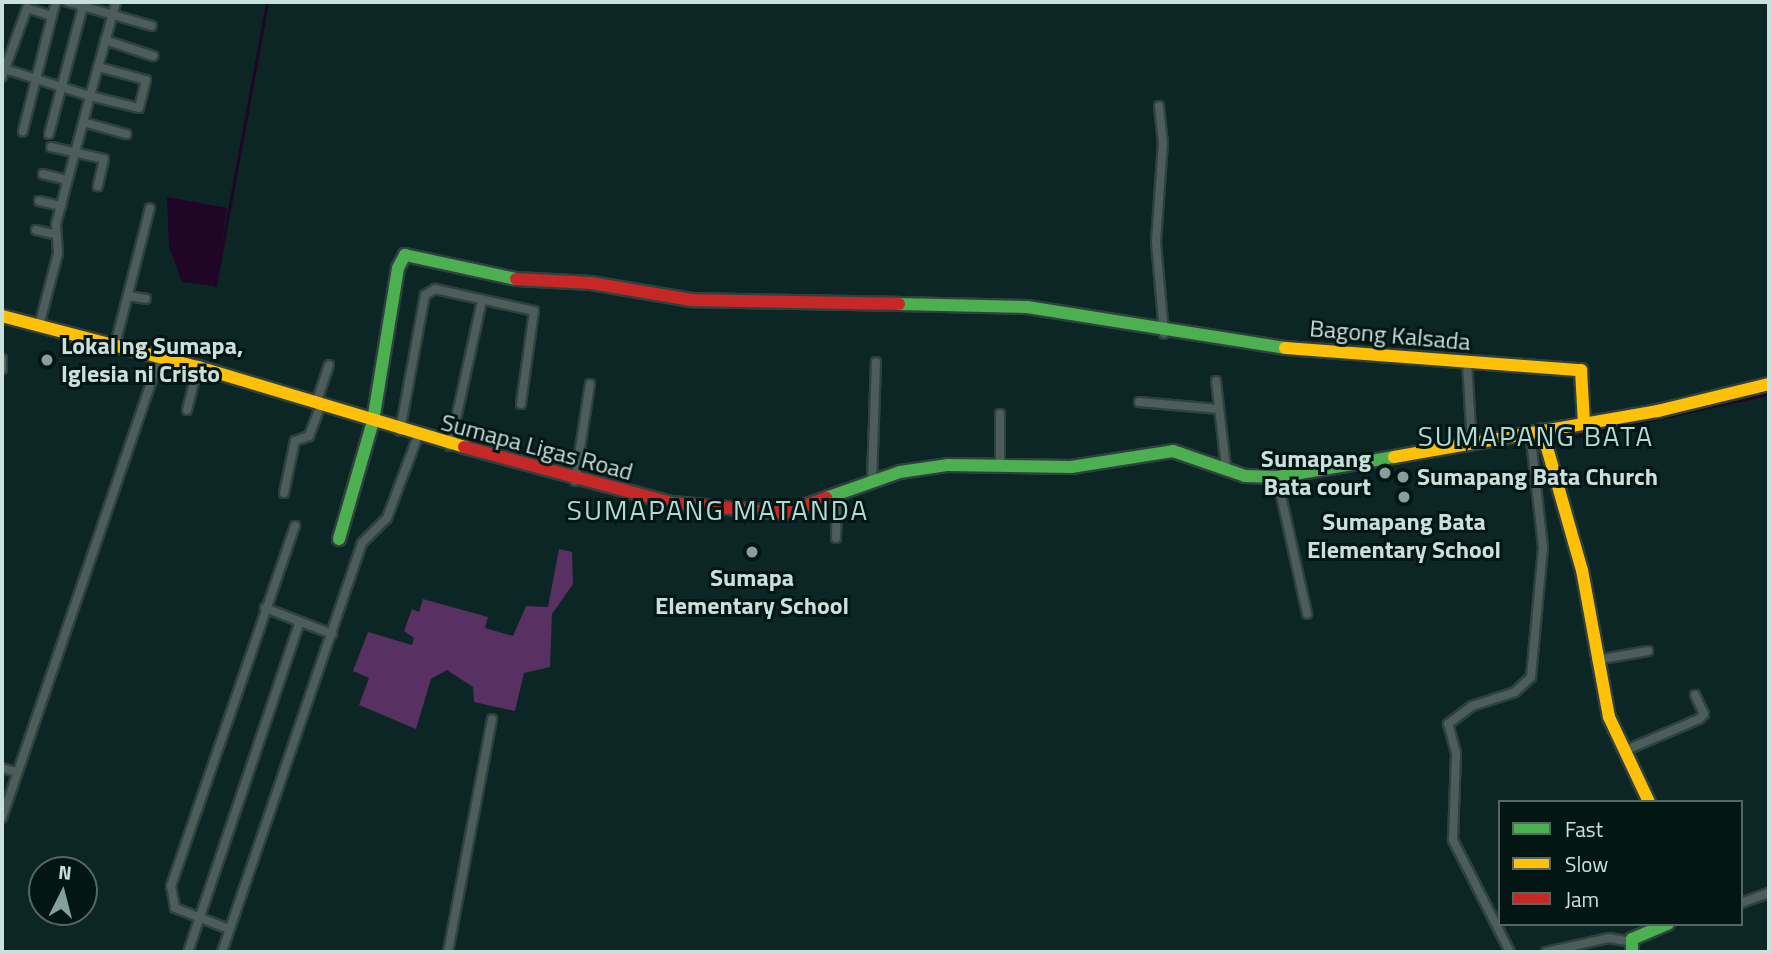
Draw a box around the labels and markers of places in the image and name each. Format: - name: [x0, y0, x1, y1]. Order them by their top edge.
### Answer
- place label: Lokal ng Sumapa, Iglesia ni Cristo: [61, 332, 243, 388]
- marker: Lokal ng Sumapa, Iglesia ni Cristo: [39, 352, 55, 368]
- place label: Sumapang Bata court: [1261, 445, 1371, 501]
- place label: Sumapang Bata Church: [1417, 463, 1658, 491]
- marker: Sumapang Bata court: [1377, 465, 1393, 481]
- marker: Sumapang Bata Church: [1395, 469, 1411, 485]
- marker: Sumapang Bata Elementary School: [1396, 489, 1412, 505]
- place label: Sumapang Bata Elementary School: [1307, 508, 1501, 564]
- marker: Sumapa Elementary School: [744, 544, 760, 560]
- place label: Sumapa Elementary School: [655, 564, 849, 620]

